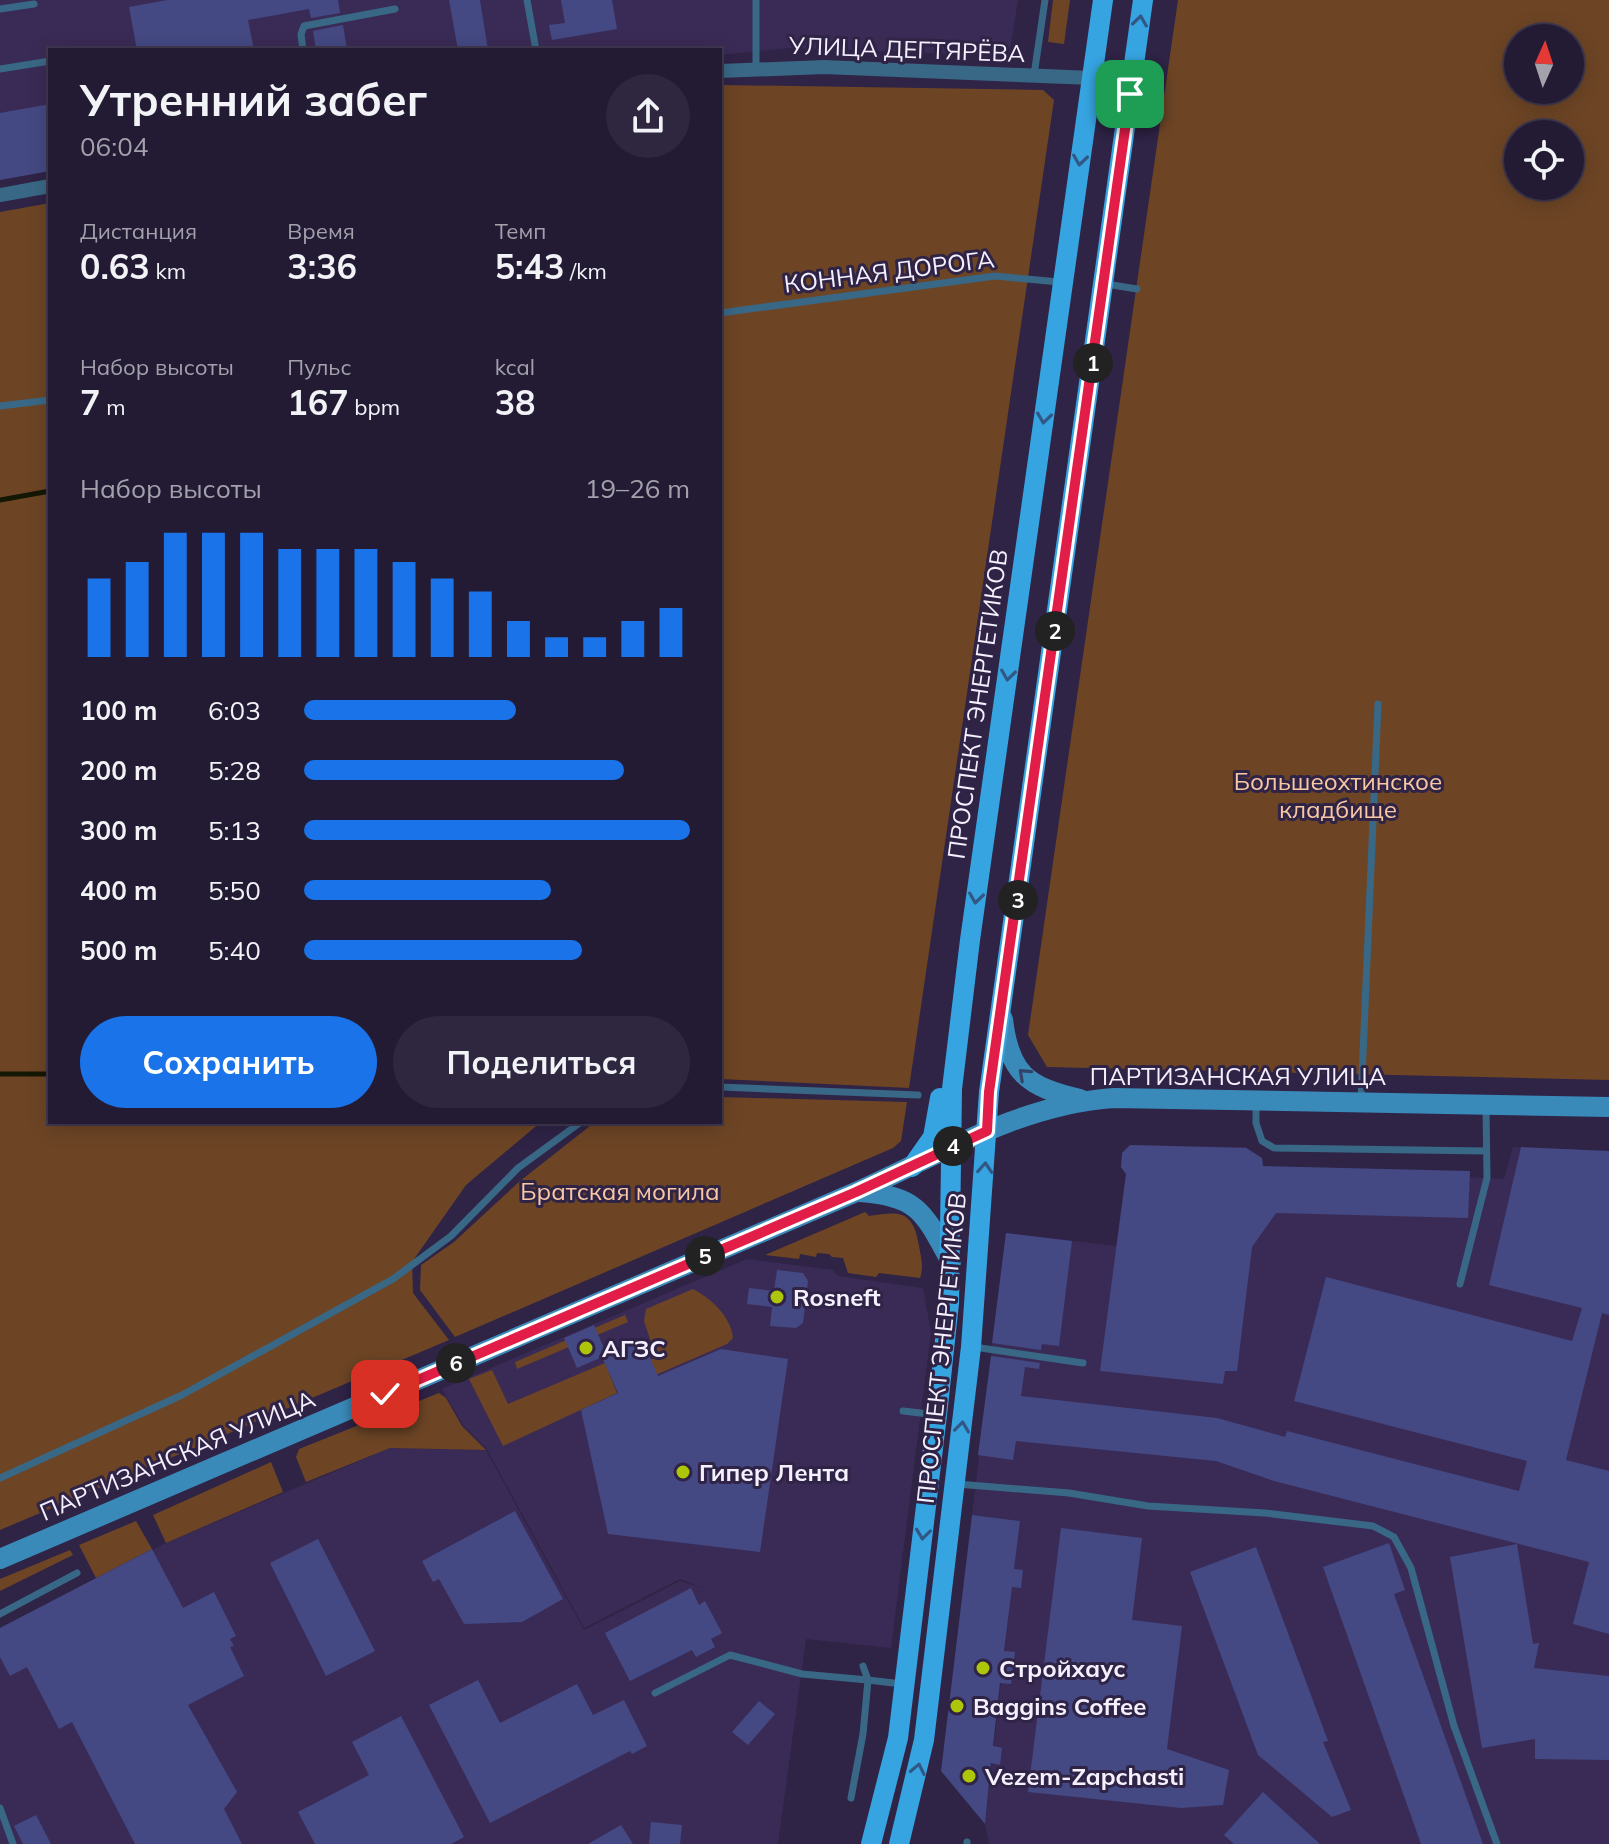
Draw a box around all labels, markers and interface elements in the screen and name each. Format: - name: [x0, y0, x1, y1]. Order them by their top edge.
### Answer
- one-way arrow: [1131, 14, 1148, 28]
- north arrow: [1504, 24, 1584, 104]
- map controls: [1504, 24, 1584, 200]
- street label: УЛИЦА ДЕГТЯРЁВА: [787, 30, 1026, 68]
- pin: [1096, 60, 1164, 128]
- text: Утренний забег: [80, 72, 427, 127]
- icon: arrive: [1108, 72, 1152, 116]
- button: share: [606, 74, 690, 158]
- button: locate: [1504, 120, 1584, 200]
- text: 06:04: [80, 130, 148, 163]
- one-way arrow: [1072, 154, 1089, 167]
- text: Дистанция: [80, 217, 197, 245]
- text: Время: [287, 217, 355, 245]
- text: Темп: [495, 217, 546, 245]
- street label: КОННАЯ ДОРОГА: [782, 243, 996, 299]
- text: 0.63: [80, 245, 150, 288]
- text: 3:36: [287, 245, 357, 288]
- text: 5:43: [495, 245, 564, 288]
- text: km: [150, 257, 186, 285]
- text: /km: [564, 257, 607, 285]
- pin: 1: [1073, 343, 1113, 383]
- text: 1: [1086, 349, 1100, 377]
- text: Набор высоты: [80, 353, 234, 381]
- text: Пульс: [287, 353, 352, 381]
- text: kcal: [495, 353, 535, 381]
- text: 7: [80, 381, 100, 424]
- text: 167: [287, 381, 349, 424]
- text: 38: [495, 381, 535, 424]
- text: m: [100, 393, 125, 421]
- text: bpm: [349, 393, 400, 421]
- one-way arrow: [1036, 411, 1053, 425]
- text: Набор высоты: [80, 472, 262, 505]
- text: 19–26 m: [585, 472, 690, 505]
- street label: ПРОСПЕКТ ЭНЕРГЕТИКОВ: [940, 547, 1014, 861]
- pin: 2: [1035, 611, 1075, 651]
- text: 2: [1048, 617, 1062, 645]
- one-way arrow: [1000, 668, 1017, 682]
- text: 100 m: [80, 694, 157, 727]
- text: 6:03: [208, 694, 261, 727]
- text: 200 m: [80, 754, 157, 787]
- text: 5:28: [208, 754, 261, 787]
- park label: Большеохтинское кладбище: [1234, 766, 1442, 824]
- text: 300 m: [80, 814, 157, 847]
- text: 5:13: [208, 814, 261, 847]
- text: 400 m: [80, 874, 157, 907]
- text: 5:50: [208, 874, 261, 907]
- pin: 3: [998, 880, 1038, 920]
- text: 3: [1011, 886, 1025, 914]
- one-way arrow: [968, 891, 985, 905]
- text: 500 m: [80, 934, 157, 967]
- text: 5:40: [208, 934, 261, 967]
- button: Сохранить: [80, 1016, 377, 1108]
- button: Поделиться: [393, 1016, 690, 1108]
- street label: ПАРТИЗАНСКАЯ УЛИЦА: [1090, 1061, 1386, 1091]
- one-way arrow: [1019, 1069, 1033, 1083]
- pin: 4: [933, 1126, 973, 1166]
- text: 4: [946, 1132, 960, 1160]
- one-way arrow: [976, 1162, 993, 1175]
- park label: Братская могила: [520, 1176, 720, 1206]
- street label: ПРОСПЕКТ ЭНЕРГЕТИКОВ: [910, 1191, 972, 1505]
- pin: 5: [685, 1236, 725, 1276]
- text: 5: [698, 1242, 712, 1270]
- place label: Rosneft: [793, 1282, 881, 1312]
- marker: Rosneft: [768, 1288, 786, 1306]
- place label: АГЗС: [602, 1333, 666, 1363]
- marker: АГЗС: [577, 1339, 595, 1357]
- pin: 6: [436, 1343, 476, 1383]
- text: 6: [449, 1349, 463, 1377]
- pin: [351, 1360, 419, 1428]
- icon: check: [363, 1372, 407, 1416]
- street label: ПАРТИЗАНСКАЯ УЛИЦА: [35, 1383, 320, 1527]
- one-way arrow: [953, 1421, 970, 1434]
- place label: Гипер Лента: [699, 1457, 849, 1487]
- marker: Гипер Лента: [674, 1463, 692, 1481]
- one-way arrow: [915, 1527, 932, 1541]
- place label: Стройхаус: [999, 1653, 1126, 1683]
- marker: Стройхаус: [974, 1659, 992, 1677]
- place label: Baggins Coffee: [973, 1691, 1146, 1721]
- marker: Baggins Coffee: [948, 1697, 966, 1715]
- place label: Vezem-Zapchasti: [984, 1761, 1184, 1791]
- one-way arrow: [909, 1762, 926, 1776]
- marker: Vezem-Zapchasti: [960, 1767, 978, 1785]

